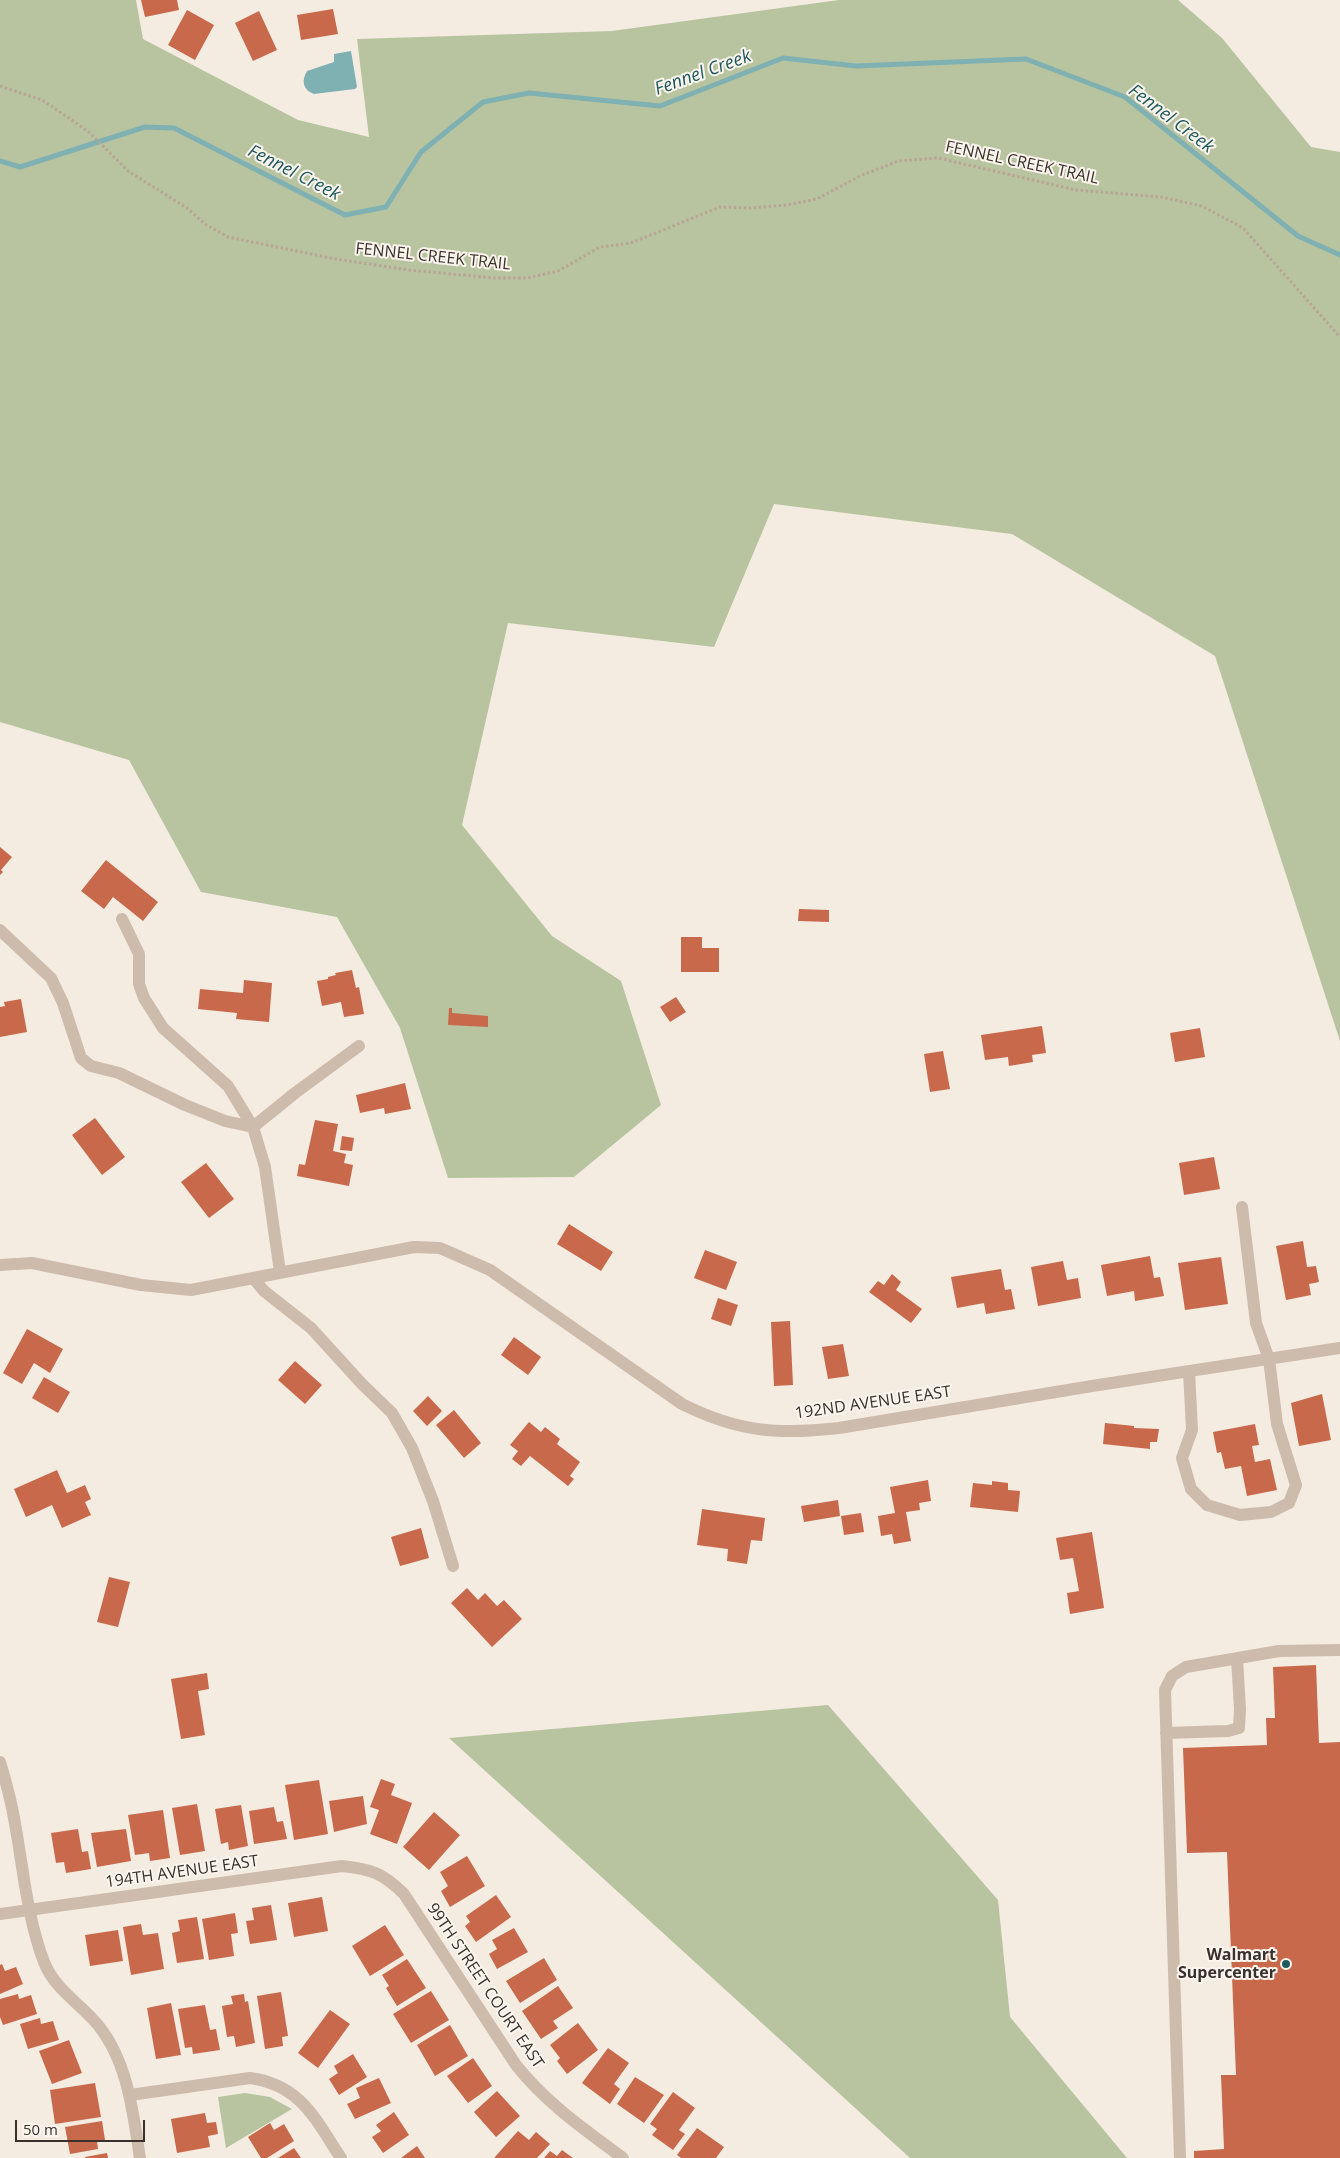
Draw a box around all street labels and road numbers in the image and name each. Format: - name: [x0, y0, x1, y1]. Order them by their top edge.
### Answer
- street label: FENNEL CREEK TRAIL: [944, 137, 1100, 189]
- street label: FENNEL CREEK TRAIL: [354, 239, 512, 275]
- street label: 192ND AVENUE EAST: [794, 1383, 952, 1423]
- street label: 194TH AVENUE EAST: [104, 1852, 260, 1892]
- street label: 99TH STREET COURT EAST: [423, 1900, 547, 2072]

